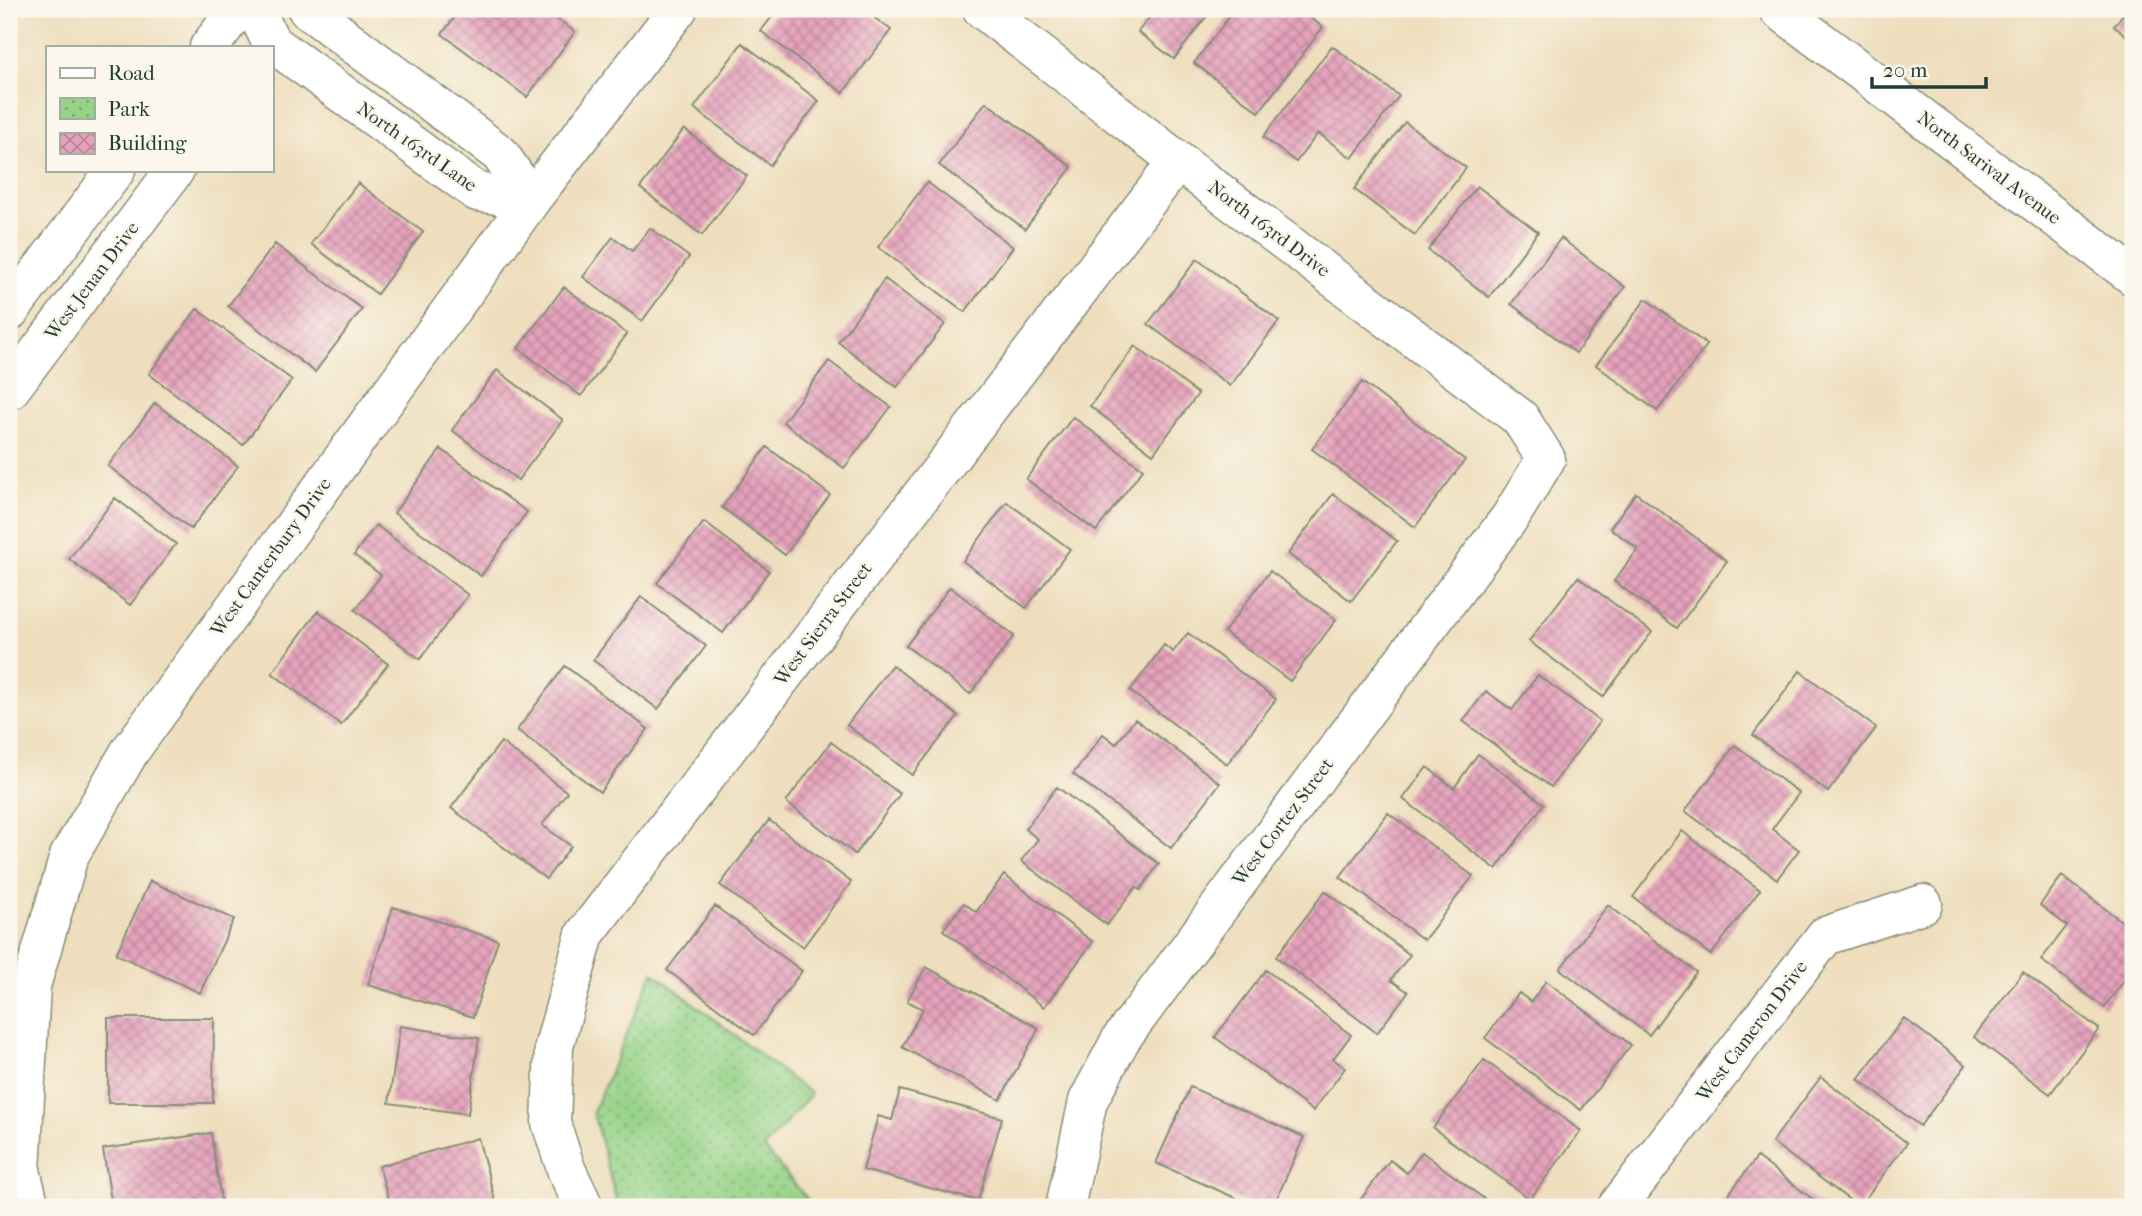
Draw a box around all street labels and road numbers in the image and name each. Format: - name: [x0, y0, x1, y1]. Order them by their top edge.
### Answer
- street label: North 163rd Lane: [353, 98, 481, 196]
- street label: North Sarival Avenue: [1913, 107, 2065, 229]
- street label: North 163rd Drive: [1204, 176, 1334, 282]
- street label: West Jenan Drive: [40, 218, 144, 345]
- street label: West Canterbury Drive: [205, 473, 336, 641]
- street label: West Sierra Street: [769, 558, 877, 691]
- street label: West Cortez Street: [1227, 754, 1338, 891]
- street label: West Cameron Drive: [1691, 956, 1812, 1106]

